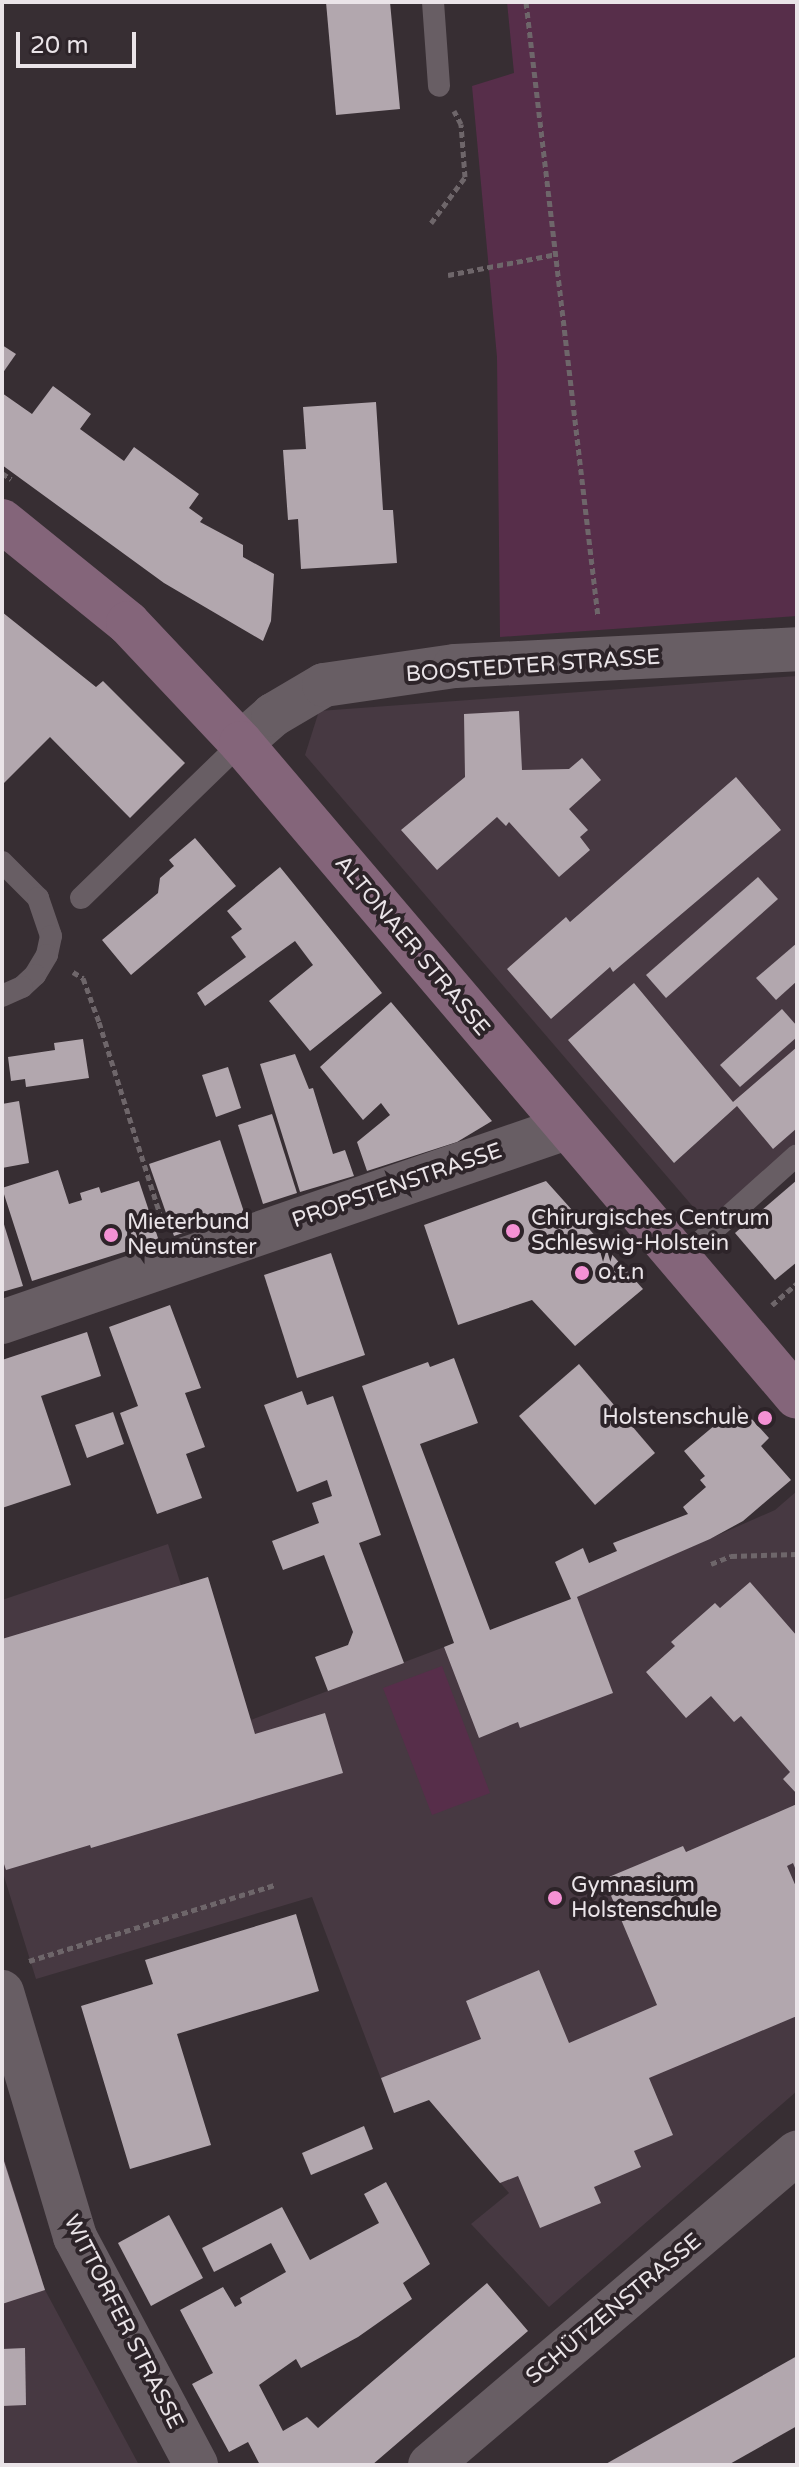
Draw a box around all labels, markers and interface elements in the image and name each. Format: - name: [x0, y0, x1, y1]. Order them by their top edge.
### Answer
- scale bar: [20, 16, 140, 66]
- text: 20 m: [30, 31, 88, 60]
- street label: BOOSTEDTER STRASSE: [405, 644, 661, 688]
- street label: ALTONAER STRASSE: [329, 851, 495, 1041]
- street label: PROPSTENSTRASSE: [289, 1138, 505, 1234]
- place label: Chirurgisches Centrum Schleswig-Holstein: [531, 1205, 770, 1256]
- place label: Mieterbund Neumünster: [127, 1209, 257, 1260]
- marker: Chirurgisches Centrum Schleswig-Holstein: [502, 1220, 524, 1242]
- marker: Mieterbund Neumünster: [102, 1226, 120, 1244]
- place label: o.t.n: [598, 1260, 644, 1286]
- marker: o.t.n: [573, 1264, 591, 1282]
- place label: Holstenschule: [602, 1405, 749, 1431]
- marker: Holstenschule: [756, 1409, 774, 1427]
- place label: Gymnasium Holstenschule: [571, 1872, 718, 1924]
- marker: Gymnasium Holstenschule: [546, 1889, 564, 1907]
- street label: WITTORFER STRASSE: [58, 2211, 188, 2433]
- street label: SCHÜTZENSTRASSE: [521, 2228, 707, 2390]

